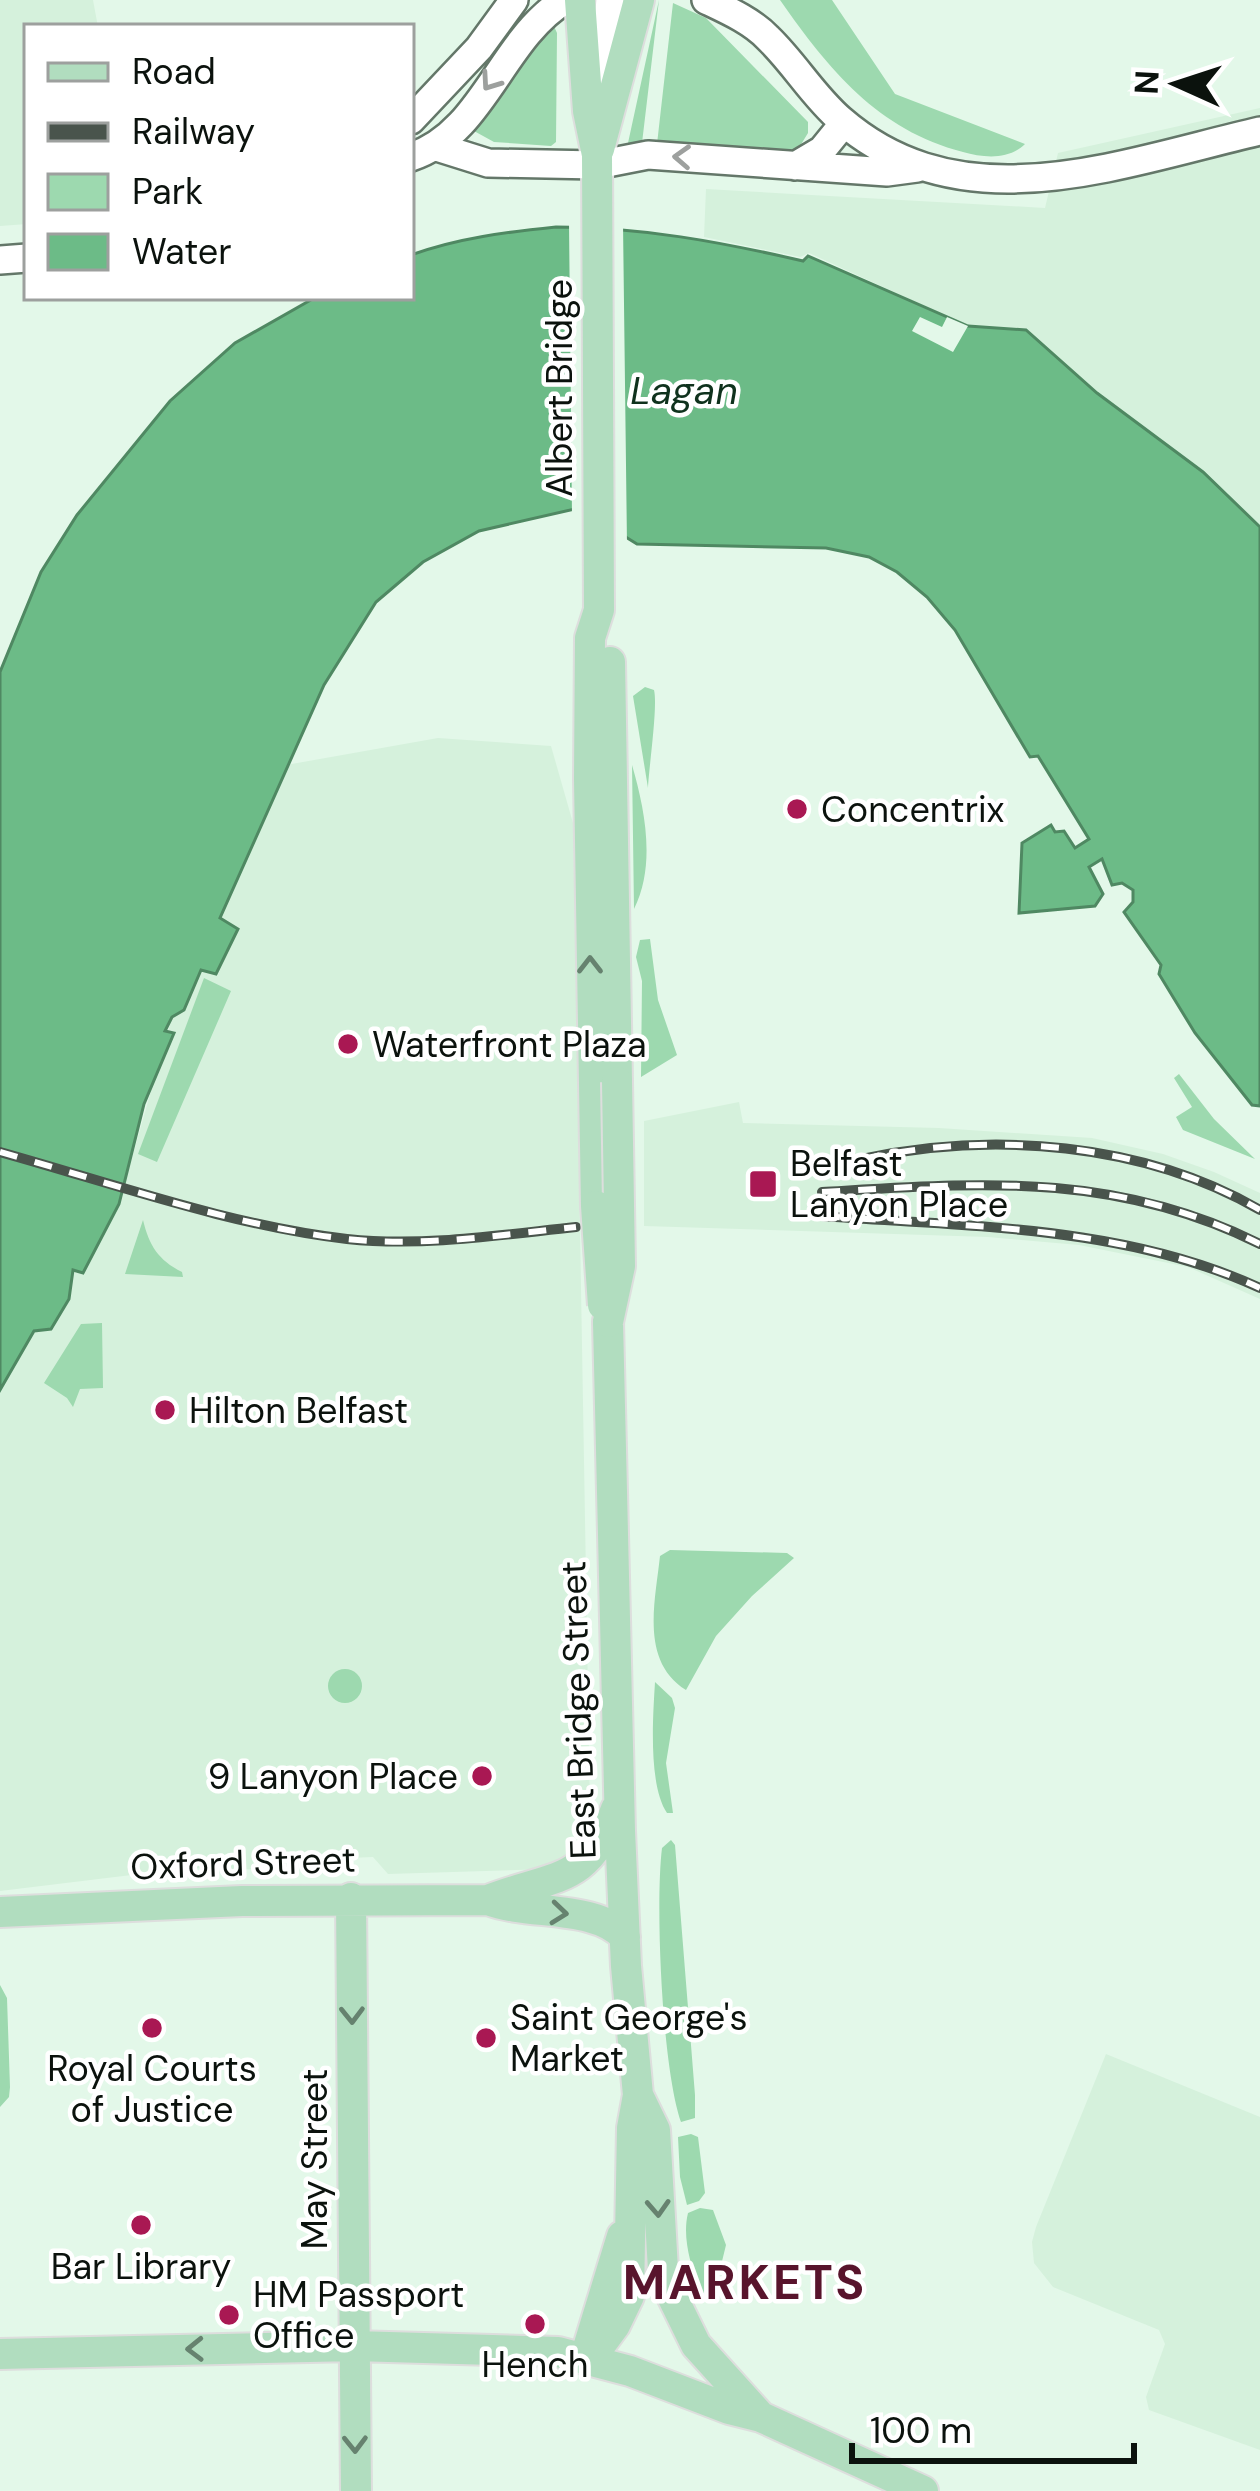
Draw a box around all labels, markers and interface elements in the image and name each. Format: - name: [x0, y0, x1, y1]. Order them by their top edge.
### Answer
- legend: [24, 24, 414, 300]
- north arrow: [1116, 24, 1236, 144]
- text: Road: [132, 48, 216, 95]
- one-way arrow: [482, 69, 504, 91]
- text: N: [1124, 69, 1169, 96]
- text: Railway: [132, 108, 255, 155]
- one-way arrow: [672, 144, 691, 170]
- text: Park: [132, 168, 203, 215]
- text: Water: [132, 228, 232, 275]
- street label: Albert Bridge: [536, 279, 583, 497]
- water label: Lagan: [630, 365, 738, 416]
- place label: Concentrix: [821, 786, 1005, 833]
- marker: Concentrix: [784, 796, 810, 822]
- one-way arrow: [577, 955, 603, 973]
- place label: Waterfront Plaza: [372, 1021, 647, 1068]
- marker: Waterfront Plaza: [335, 1031, 361, 1057]
- place label: Belfast Lanyon Place: [790, 1140, 1008, 1228]
- marker: Belfast Lanyon Place: [747, 1168, 779, 1200]
- place label: Hilton Belfast: [189, 1387, 408, 1434]
- marker: Hilton Belfast: [152, 1397, 178, 1423]
- street label: East Bridge Street: [549, 1560, 607, 1860]
- place label: 9 Lanyon Place: [208, 1753, 458, 1800]
- marker: 9 Lanyon Place: [469, 1763, 495, 1789]
- street label: Oxford Street: [130, 1836, 356, 1890]
- one-way arrow: [550, 1900, 569, 1925]
- place label: Saint George's Market: [510, 1994, 748, 2082]
- one-way arrow: [338, 2006, 364, 2025]
- marker: Royal Courts of Justice: [139, 2015, 165, 2041]
- marker: Saint George's Market: [473, 2025, 499, 2051]
- place label: Royal Courts of Justice: [47, 2045, 257, 2133]
- street label: May Street: [291, 2069, 338, 2249]
- one-way arrow: [645, 2199, 671, 2218]
- marker: Bar Library: [128, 2212, 154, 2238]
- place label: Bar Library: [51, 2243, 231, 2290]
- district label: MARKETS: [623, 2251, 867, 2314]
- place label: HM Passport Office: [253, 2271, 464, 2359]
- marker: HM Passport Office: [216, 2302, 242, 2328]
- marker: Hench: [522, 2311, 548, 2337]
- one-way arrow: [185, 2335, 204, 2361]
- place label: Hench: [482, 2341, 588, 2388]
- scale bar: [852, 2389, 1134, 2463]
- text: 100 m: [870, 2407, 972, 2454]
- one-way arrow: [342, 2436, 368, 2454]

